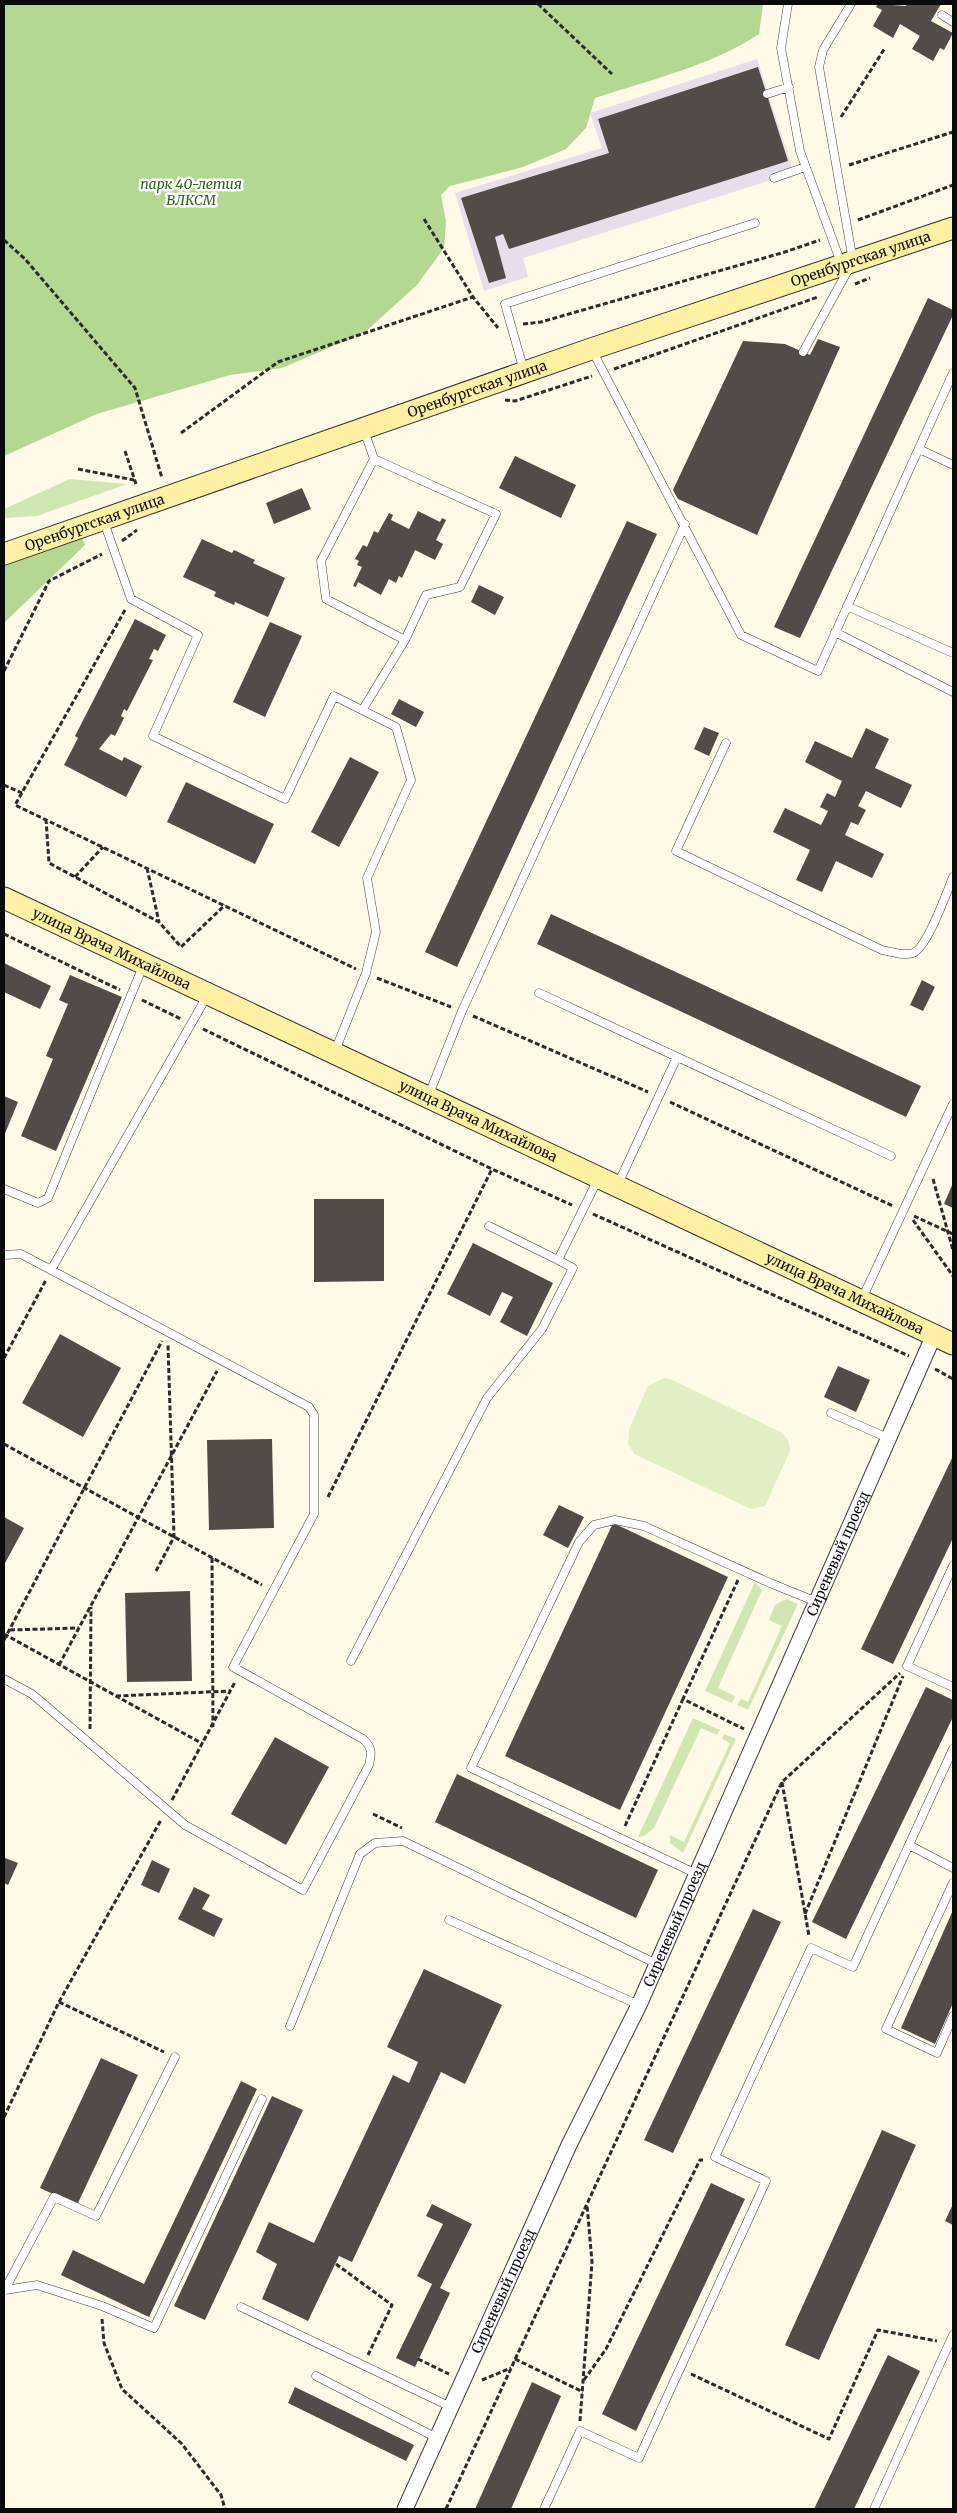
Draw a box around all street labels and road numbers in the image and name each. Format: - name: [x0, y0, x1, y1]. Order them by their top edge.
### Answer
- street label: Оренбургская улица: [788, 227, 933, 291]
- street label: Оренбургская улица: [405, 356, 550, 421]
- street label: Оренбургская улица: [22, 490, 167, 555]
- street label: улица Врача Михайлова: [30, 904, 194, 994]
- street label: улица Врача Михайлова: [396, 1076, 561, 1166]
- street label: улица Врача Михайлова: [763, 1248, 927, 1338]
- street label: Сиреневый проезд: [802, 1488, 873, 1619]
- street label: Сиреневый проезд: [639, 1859, 710, 1990]
- street label: Сиреневый проезд: [467, 2226, 539, 2356]

